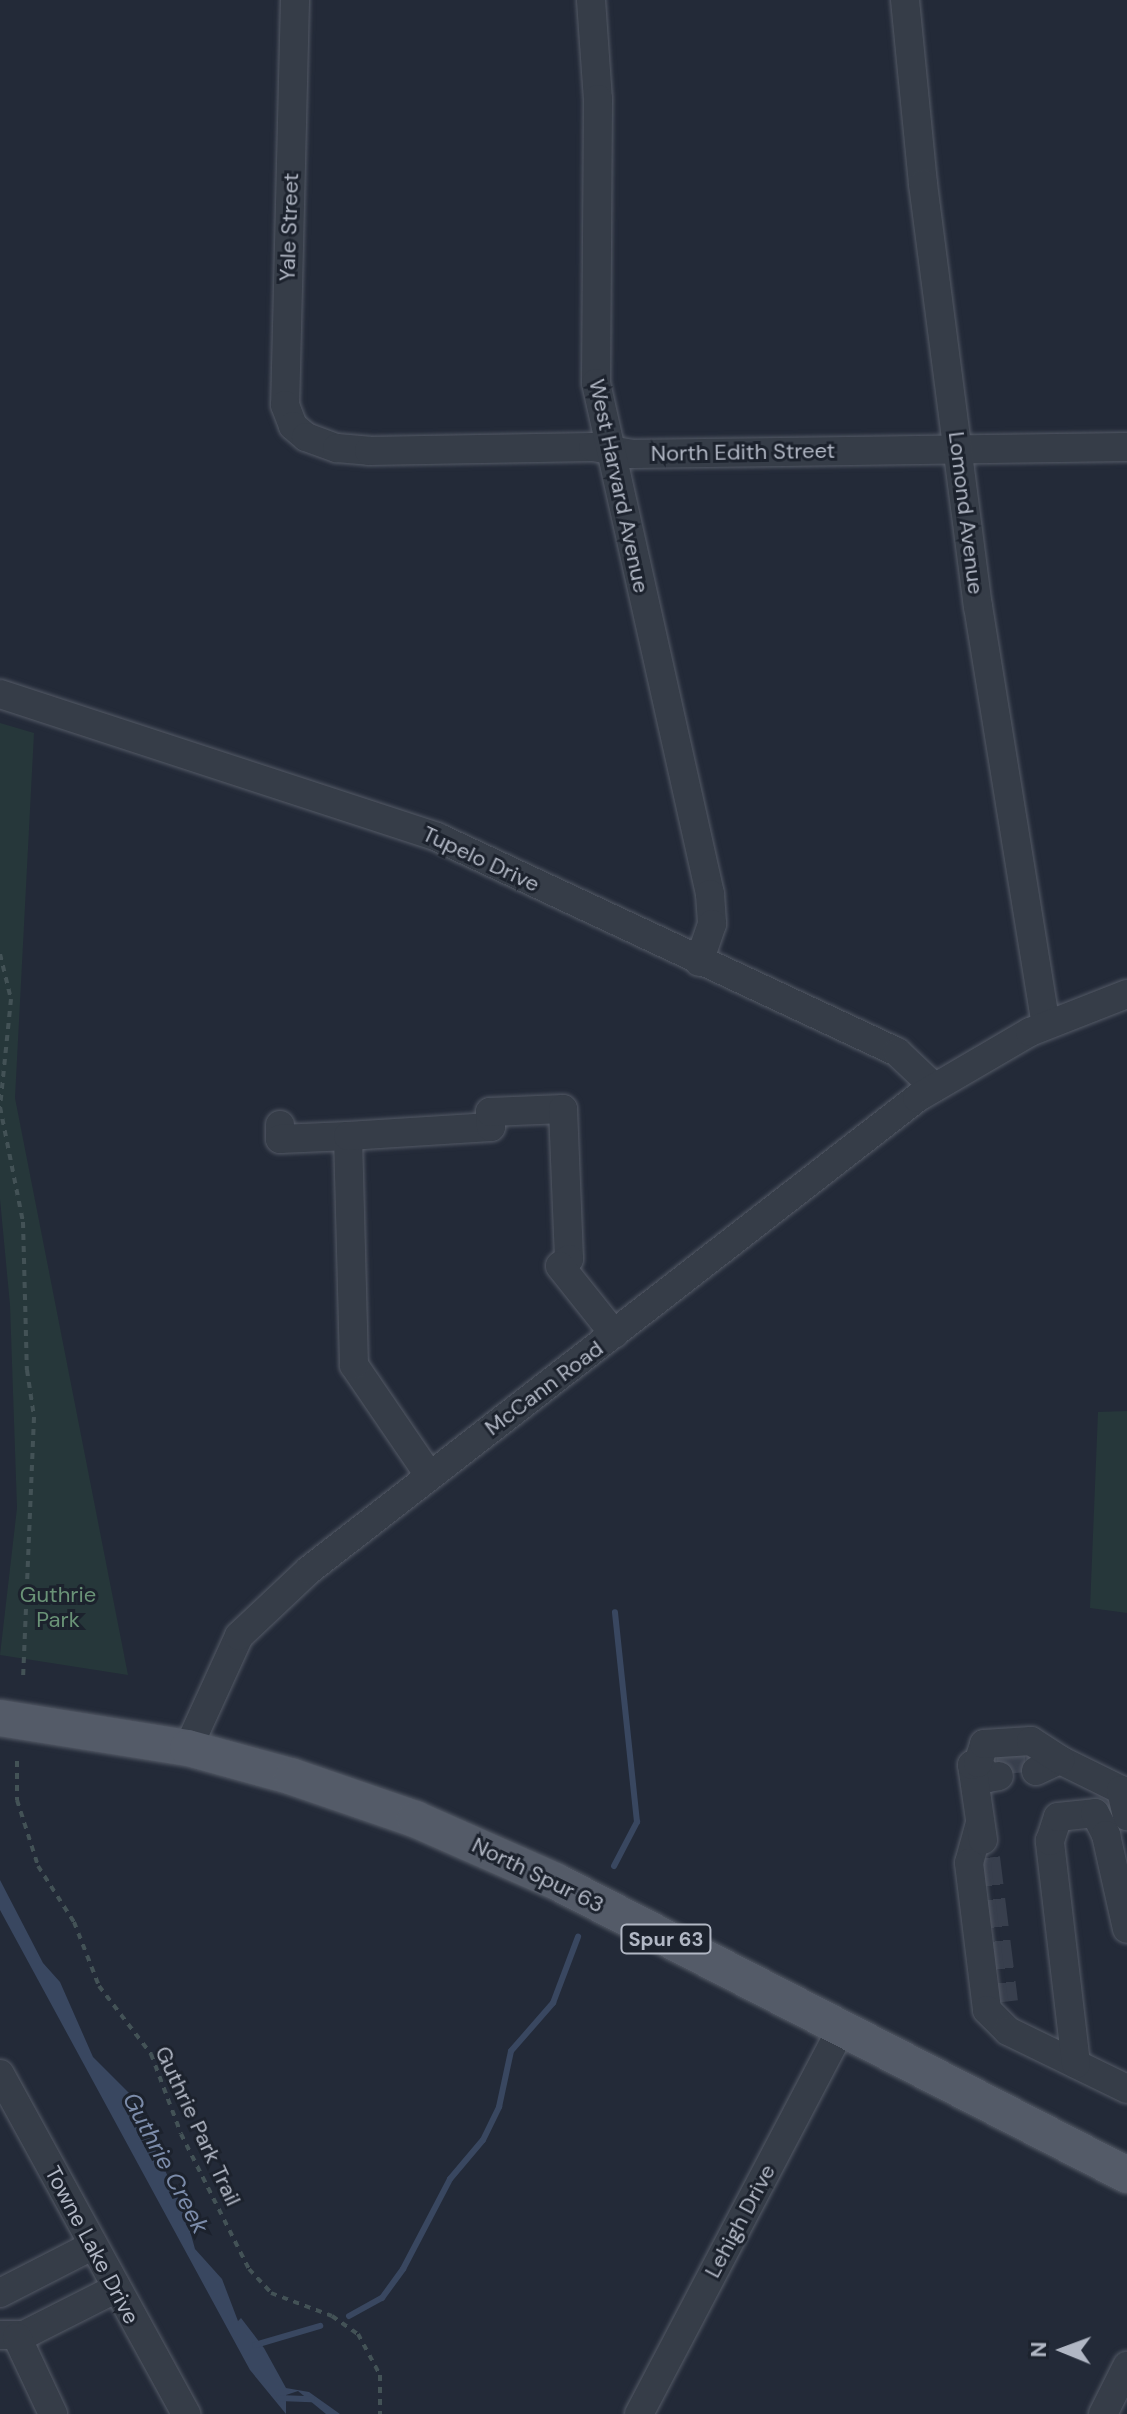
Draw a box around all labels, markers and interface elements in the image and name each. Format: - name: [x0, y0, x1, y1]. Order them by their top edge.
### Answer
- street label: Yale Street: [274, 172, 304, 282]
- street label: West Harvard Avenue: [583, 377, 655, 595]
- street label: Lomond Avenue: [943, 430, 989, 596]
- street label: North Edith Street: [651, 437, 835, 467]
- street label: Tupelo Drive: [418, 820, 544, 898]
- street label: McCann Road: [480, 1335, 608, 1441]
- park label: Guthrie Park: [20, 1581, 96, 1632]
- street label: North Spur 63: [468, 1832, 608, 1918]
- road number: Spur 63: [620, 1923, 712, 1955]
- street label: Guthrie Park Trail: [149, 2042, 247, 2210]
- water label: Guthrie Creek: [117, 2087, 215, 2239]
- street label: Lehigh Drive: [699, 2160, 781, 2282]
- street label: Towne Lake Drive: [39, 2162, 145, 2328]
- north arrow: [1023, 2310, 1103, 2390]
- text: N: [1024, 2341, 1053, 2358]

